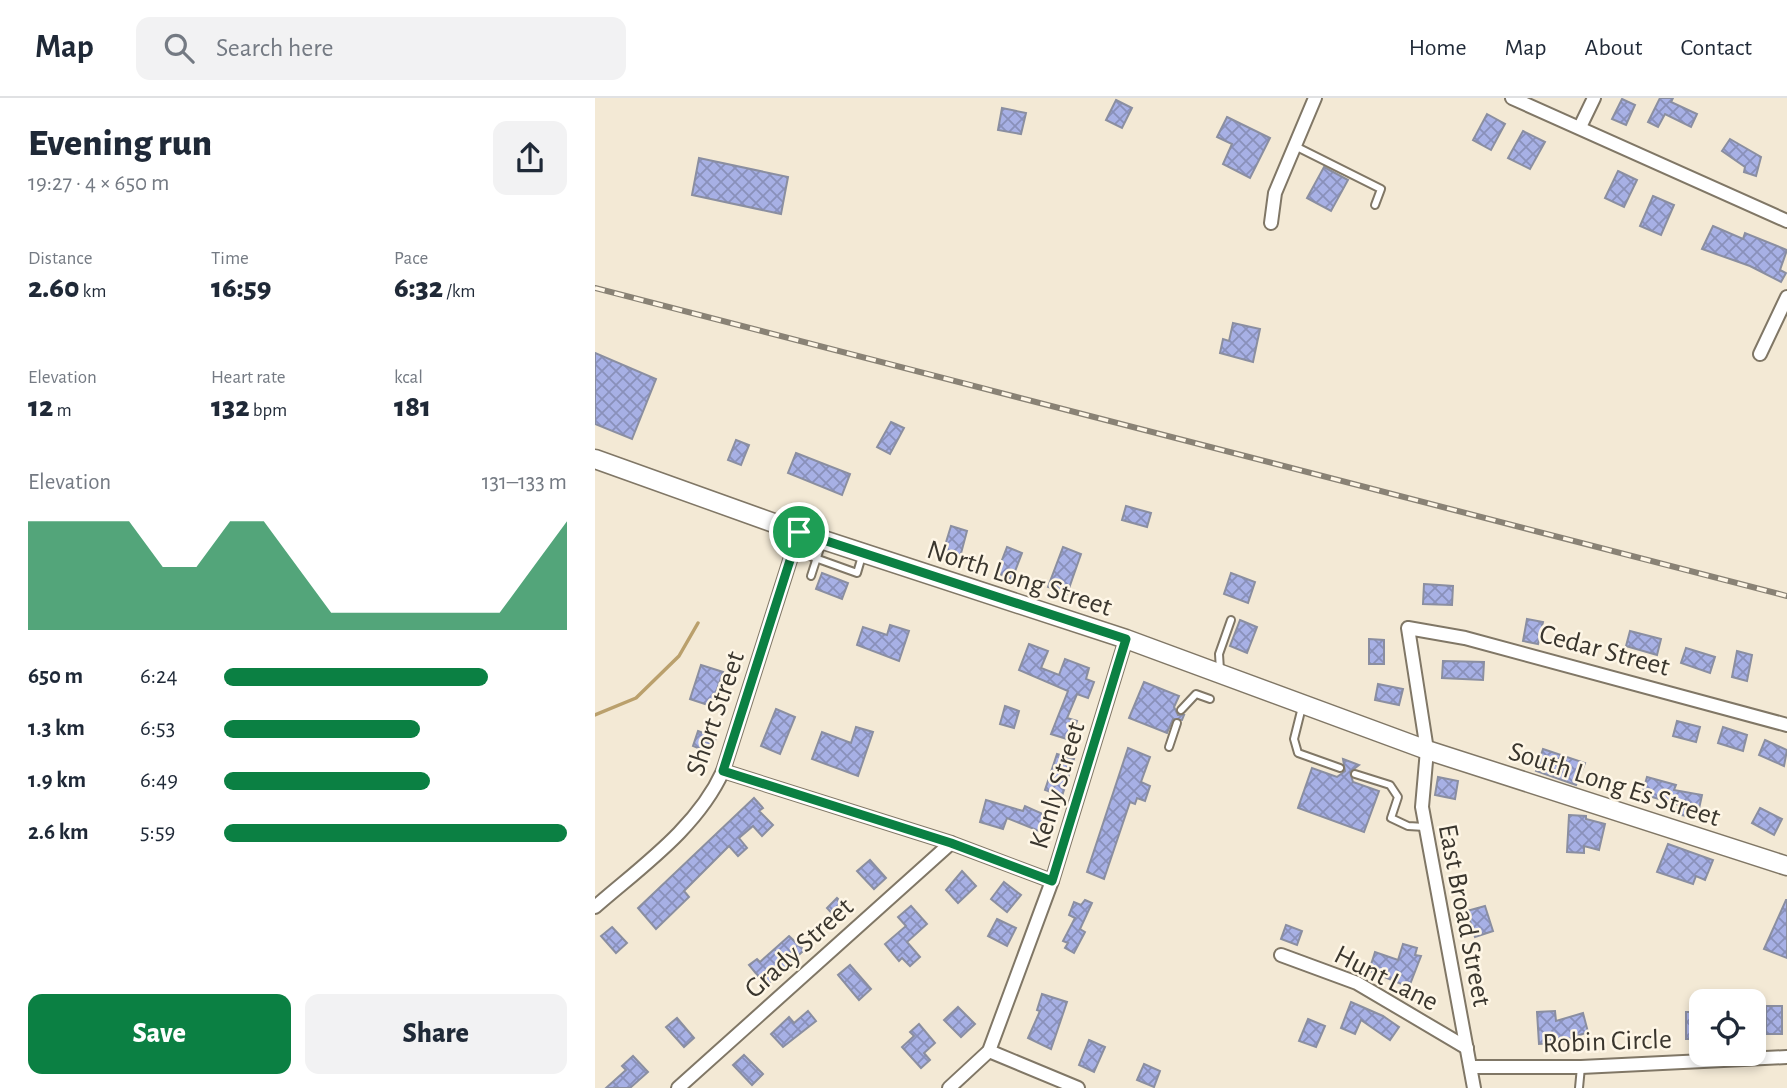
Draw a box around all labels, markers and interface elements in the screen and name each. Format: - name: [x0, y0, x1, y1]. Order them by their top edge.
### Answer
- search box: [136, 17, 626, 80]
- icon: search: [160, 29, 198, 67]
- text: Map: [35, 31, 94, 64]
- text: Search here: [216, 35, 334, 61]
- text: Home: [1409, 36, 1467, 60]
- text: Map: [1505, 36, 1547, 60]
- text: About: [1585, 36, 1642, 60]
- text: Contact: [1680, 36, 1752, 60]
- button: share: [493, 121, 567, 195]
- text: Evening run: [28, 125, 212, 163]
- text: 19:27 · 4 × 650 m: [28, 172, 169, 195]
- text: Distance: [28, 249, 92, 268]
- text: Time: [211, 249, 249, 268]
- text: Pace: [394, 249, 428, 268]
- text: 2.60: [28, 273, 79, 303]
- text: 16:59: [211, 273, 271, 303]
- text: 6:32: [394, 273, 443, 303]
- text: km: [79, 282, 106, 301]
- text: /km: [443, 282, 476, 301]
- text: Elevation: [28, 368, 97, 387]
- text: Heart rate: [211, 368, 286, 387]
- text: kcal: [394, 368, 423, 387]
- text: 12: [28, 392, 53, 422]
- text: 132: [211, 392, 250, 422]
- text: 181: [394, 392, 431, 422]
- text: m: [53, 401, 72, 420]
- text: bpm: [250, 401, 287, 420]
- text: Elevation: [28, 471, 111, 494]
- text: 131–133 m: [482, 471, 567, 494]
- pin: [769, 502, 829, 562]
- icon: arrive: [780, 513, 818, 551]
- street label: North Long Street: [924, 536, 1115, 622]
- street label: Cedar Street: [1536, 620, 1673, 682]
- street label: Short Street: [682, 648, 750, 779]
- text: 650 m: [28, 665, 83, 688]
- text: 6:24: [140, 665, 178, 688]
- text: 1.3 km: [28, 717, 85, 740]
- text: 6:53: [140, 717, 175, 740]
- street label: Kenly Street: [1025, 719, 1091, 853]
- street label: South Long Es Street: [1505, 737, 1724, 832]
- text: 1.9 km: [28, 769, 86, 792]
- text: 6:49: [140, 769, 178, 792]
- text: 2.6 km: [28, 821, 89, 844]
- text: 5:59: [140, 821, 175, 844]
- street label: East Broad Street: [1433, 822, 1495, 1009]
- street label: Grady Street: [740, 893, 859, 1004]
- street label: Hunt Lane: [1330, 941, 1443, 1017]
- map controls: [1689, 989, 1766, 1066]
- button: locate: [1689, 989, 1766, 1066]
- button: Save: [28, 994, 291, 1074]
- button: Share: [305, 994, 567, 1074]
- street label: Robin Circle: [1542, 1026, 1672, 1058]

